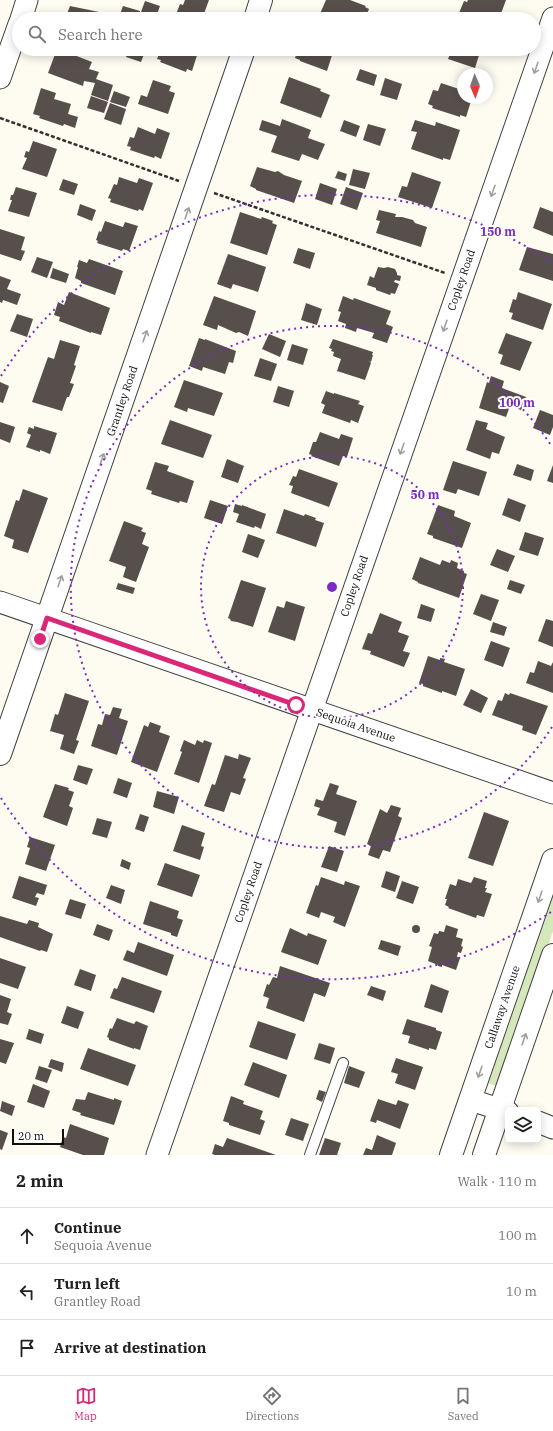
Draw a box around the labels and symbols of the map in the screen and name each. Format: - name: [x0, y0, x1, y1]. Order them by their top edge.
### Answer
- one-way arrow: [531, 61, 539, 73]
- north arrow: [457, 68, 493, 104]
- one-way arrow: [488, 184, 496, 196]
- one-way arrow: [184, 207, 192, 219]
- text: 150 m: [480, 224, 516, 239]
- street label: Copley Road: [444, 247, 478, 312]
- one-way arrow: [441, 320, 448, 333]
- one-way arrow: [142, 329, 149, 342]
- street label: Grantley Road: [103, 364, 141, 438]
- text: 100 m: [499, 395, 535, 410]
- one-way arrow: [398, 443, 406, 455]
- one-way arrow: [99, 453, 107, 465]
- text: 50 m: [411, 487, 440, 502]
- street label: Copley Road: [337, 553, 371, 618]
- one-way arrow: [56, 576, 64, 588]
- centre of rings: [325, 580, 339, 594]
- route end: [31, 630, 49, 648]
- route start: [287, 696, 305, 714]
- street label: Sequoia Avenue: [315, 705, 397, 745]
- street label: Copley Road: [231, 859, 265, 924]
- one-way arrow: [536, 890, 544, 902]
- street label: Callaway Avenue: [481, 963, 523, 1050]
- one-way arrow: [521, 1033, 529, 1045]
- one-way arrow: [476, 1066, 483, 1079]
- scale bar: [12, 1127, 64, 1146]

